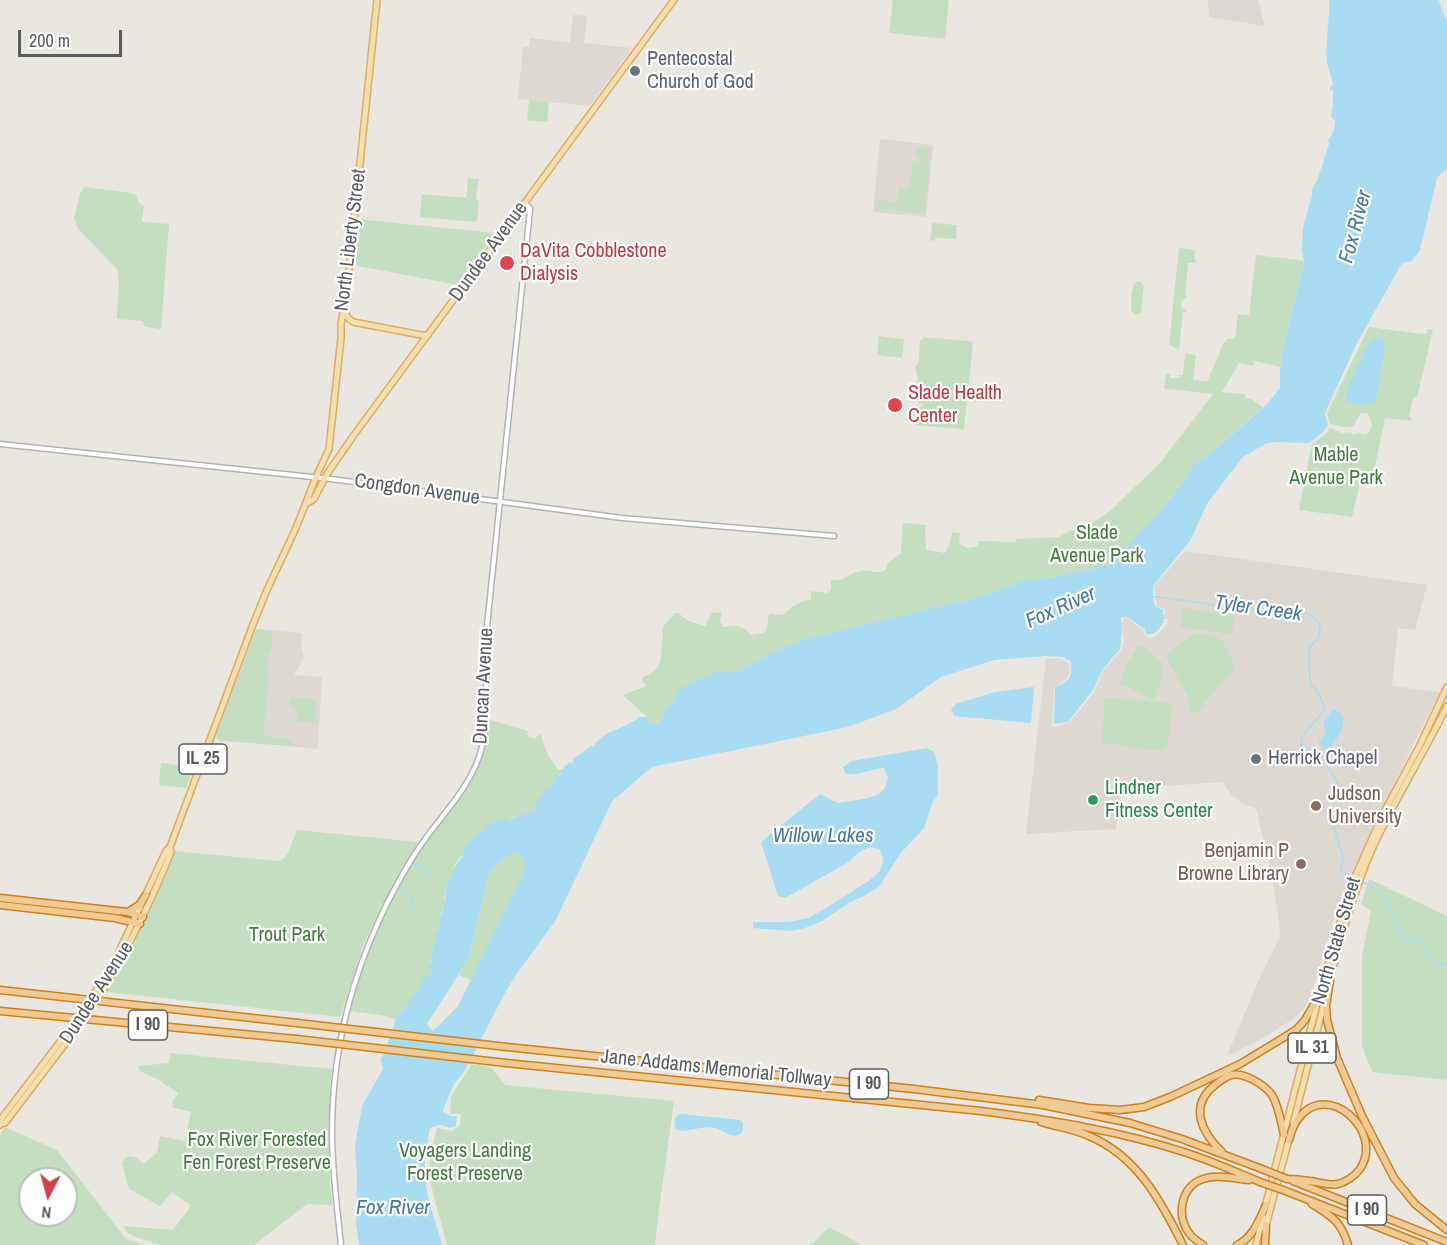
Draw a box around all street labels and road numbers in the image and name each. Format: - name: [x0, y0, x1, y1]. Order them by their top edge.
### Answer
- street label: North Liberty Street: [330, 168, 372, 312]
- street label: Dundee Avenue: [445, 197, 533, 307]
- street label: Congdon Avenue: [353, 469, 481, 511]
- street label: Duncan Avenue: [469, 627, 499, 745]
- road number: IL 25: [179, 744, 227, 774]
- street label: North State Street: [1307, 875, 1367, 1007]
- street label: Dundee Avenue: [55, 937, 139, 1049]
- road number: I 90: [128, 1010, 168, 1040]
- road number: IL 31: [1288, 1033, 1336, 1063]
- street label: Jane Addams Memorial Tollway: [600, 1045, 832, 1093]
- road number: I 90: [850, 1069, 888, 1099]
- road number: I 90: [1348, 1195, 1386, 1225]

